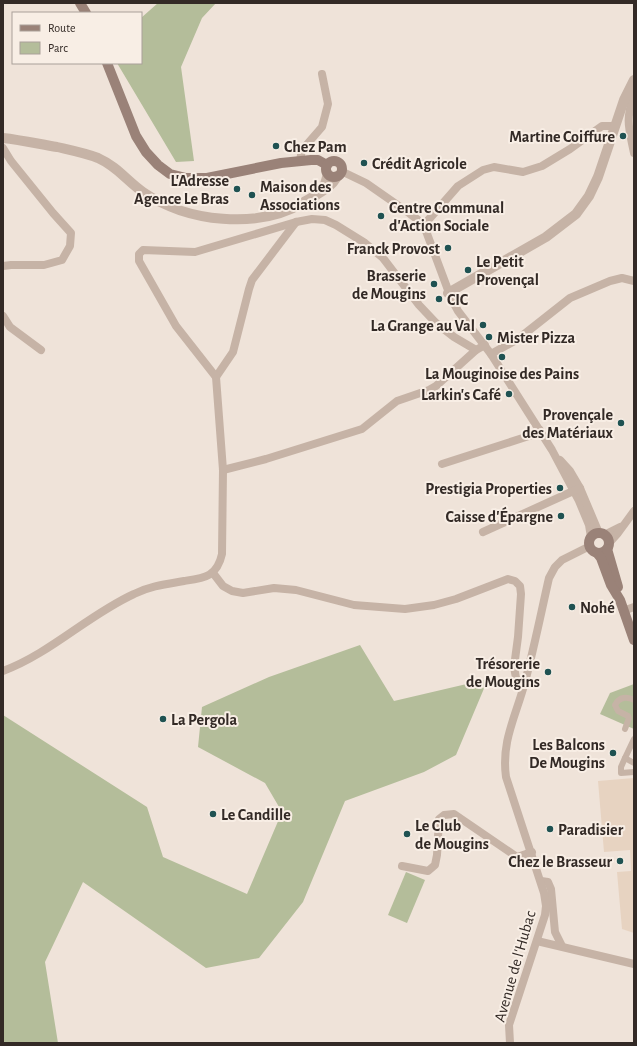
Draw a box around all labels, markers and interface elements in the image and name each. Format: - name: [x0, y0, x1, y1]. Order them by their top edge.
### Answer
- legend: [12, 12, 142, 64]
- text: Route: [48, 22, 75, 34]
- text: Parc: [48, 42, 68, 54]
- place label: Martine Coiffure: [509, 129, 615, 145]
- marker: Martine Coiffure: [618, 131, 628, 141]
- place label: Chez Pam: [284, 139, 347, 155]
- marker: Chez Pam: [271, 141, 281, 151]
- place label: Crédit Agricole: [372, 156, 467, 172]
- marker: Crédit Agricole: [359, 158, 369, 168]
- place label: L'Adresse Agence Le Bras: [134, 173, 229, 207]
- place label: Maison des Associations: [260, 179, 340, 213]
- marker: L'Adresse Agence Le Bras: [232, 184, 242, 194]
- marker: Maison des Associations: [247, 190, 257, 200]
- place label: Centre Communal d'Action Sociale: [389, 200, 504, 234]
- marker: Centre Communal d'Action Sociale: [376, 211, 386, 221]
- place label: Franck Provost: [347, 241, 441, 257]
- marker: Franck Provost: [443, 243, 453, 253]
- place label: Le Petit Provençal: [476, 254, 539, 288]
- marker: Le Petit Provençal: [463, 265, 473, 275]
- place label: Brasserie de Mougins: [352, 268, 426, 302]
- marker: Brasserie de Mougins: [429, 279, 439, 289]
- place label: CIC: [447, 292, 469, 308]
- marker: CIC: [434, 294, 444, 304]
- place label: La Grange au Val: [370, 318, 475, 334]
- marker: La Grange au Val: [478, 320, 488, 330]
- place label: Mister Pizza: [497, 330, 575, 346]
- marker: Mister Pizza: [484, 332, 494, 342]
- marker: La Mouginoise des Pains: [497, 352, 507, 362]
- place label: La Mouginoise des Pains: [425, 366, 579, 382]
- place label: Larkin's Café: [421, 387, 501, 403]
- marker: Larkin's Café: [504, 389, 514, 399]
- place label: Provençale des Matériaux: [522, 407, 614, 441]
- marker: Provençale des Matériaux: [616, 418, 626, 428]
- place label: Prestigia Properties: [425, 481, 552, 497]
- marker: Prestigia Properties: [555, 483, 565, 493]
- place label: Caisse d'Épargne: [445, 506, 553, 525]
- marker: Caisse d'Épargne: [556, 511, 566, 521]
- place label: Nohé: [580, 600, 615, 616]
- marker: Nohé: [567, 602, 577, 612]
- place label: Trésorerie de Mougins: [466, 656, 540, 690]
- marker: Trésorerie de Mougins: [543, 667, 553, 677]
- place label: La Pergola: [171, 712, 237, 728]
- marker: La Pergola: [158, 714, 168, 724]
- place label: Les Balcons De Mougins: [529, 737, 605, 771]
- marker: Les Balcons De Mougins: [608, 748, 618, 758]
- place label: Le Candille: [221, 807, 291, 823]
- marker: Le Candille: [208, 809, 218, 819]
- place label: Le Club de Mougins: [415, 818, 489, 852]
- place label: Paradisier: [558, 822, 624, 838]
- marker: Paradisier: [545, 824, 555, 834]
- marker: Le Club de Mougins: [402, 829, 412, 839]
- place label: Chez le Brasseur: [508, 854, 612, 870]
- marker: Chez le Brasseur: [615, 856, 625, 866]
- street label: Avenue de l'Hubac: [491, 909, 538, 1024]

